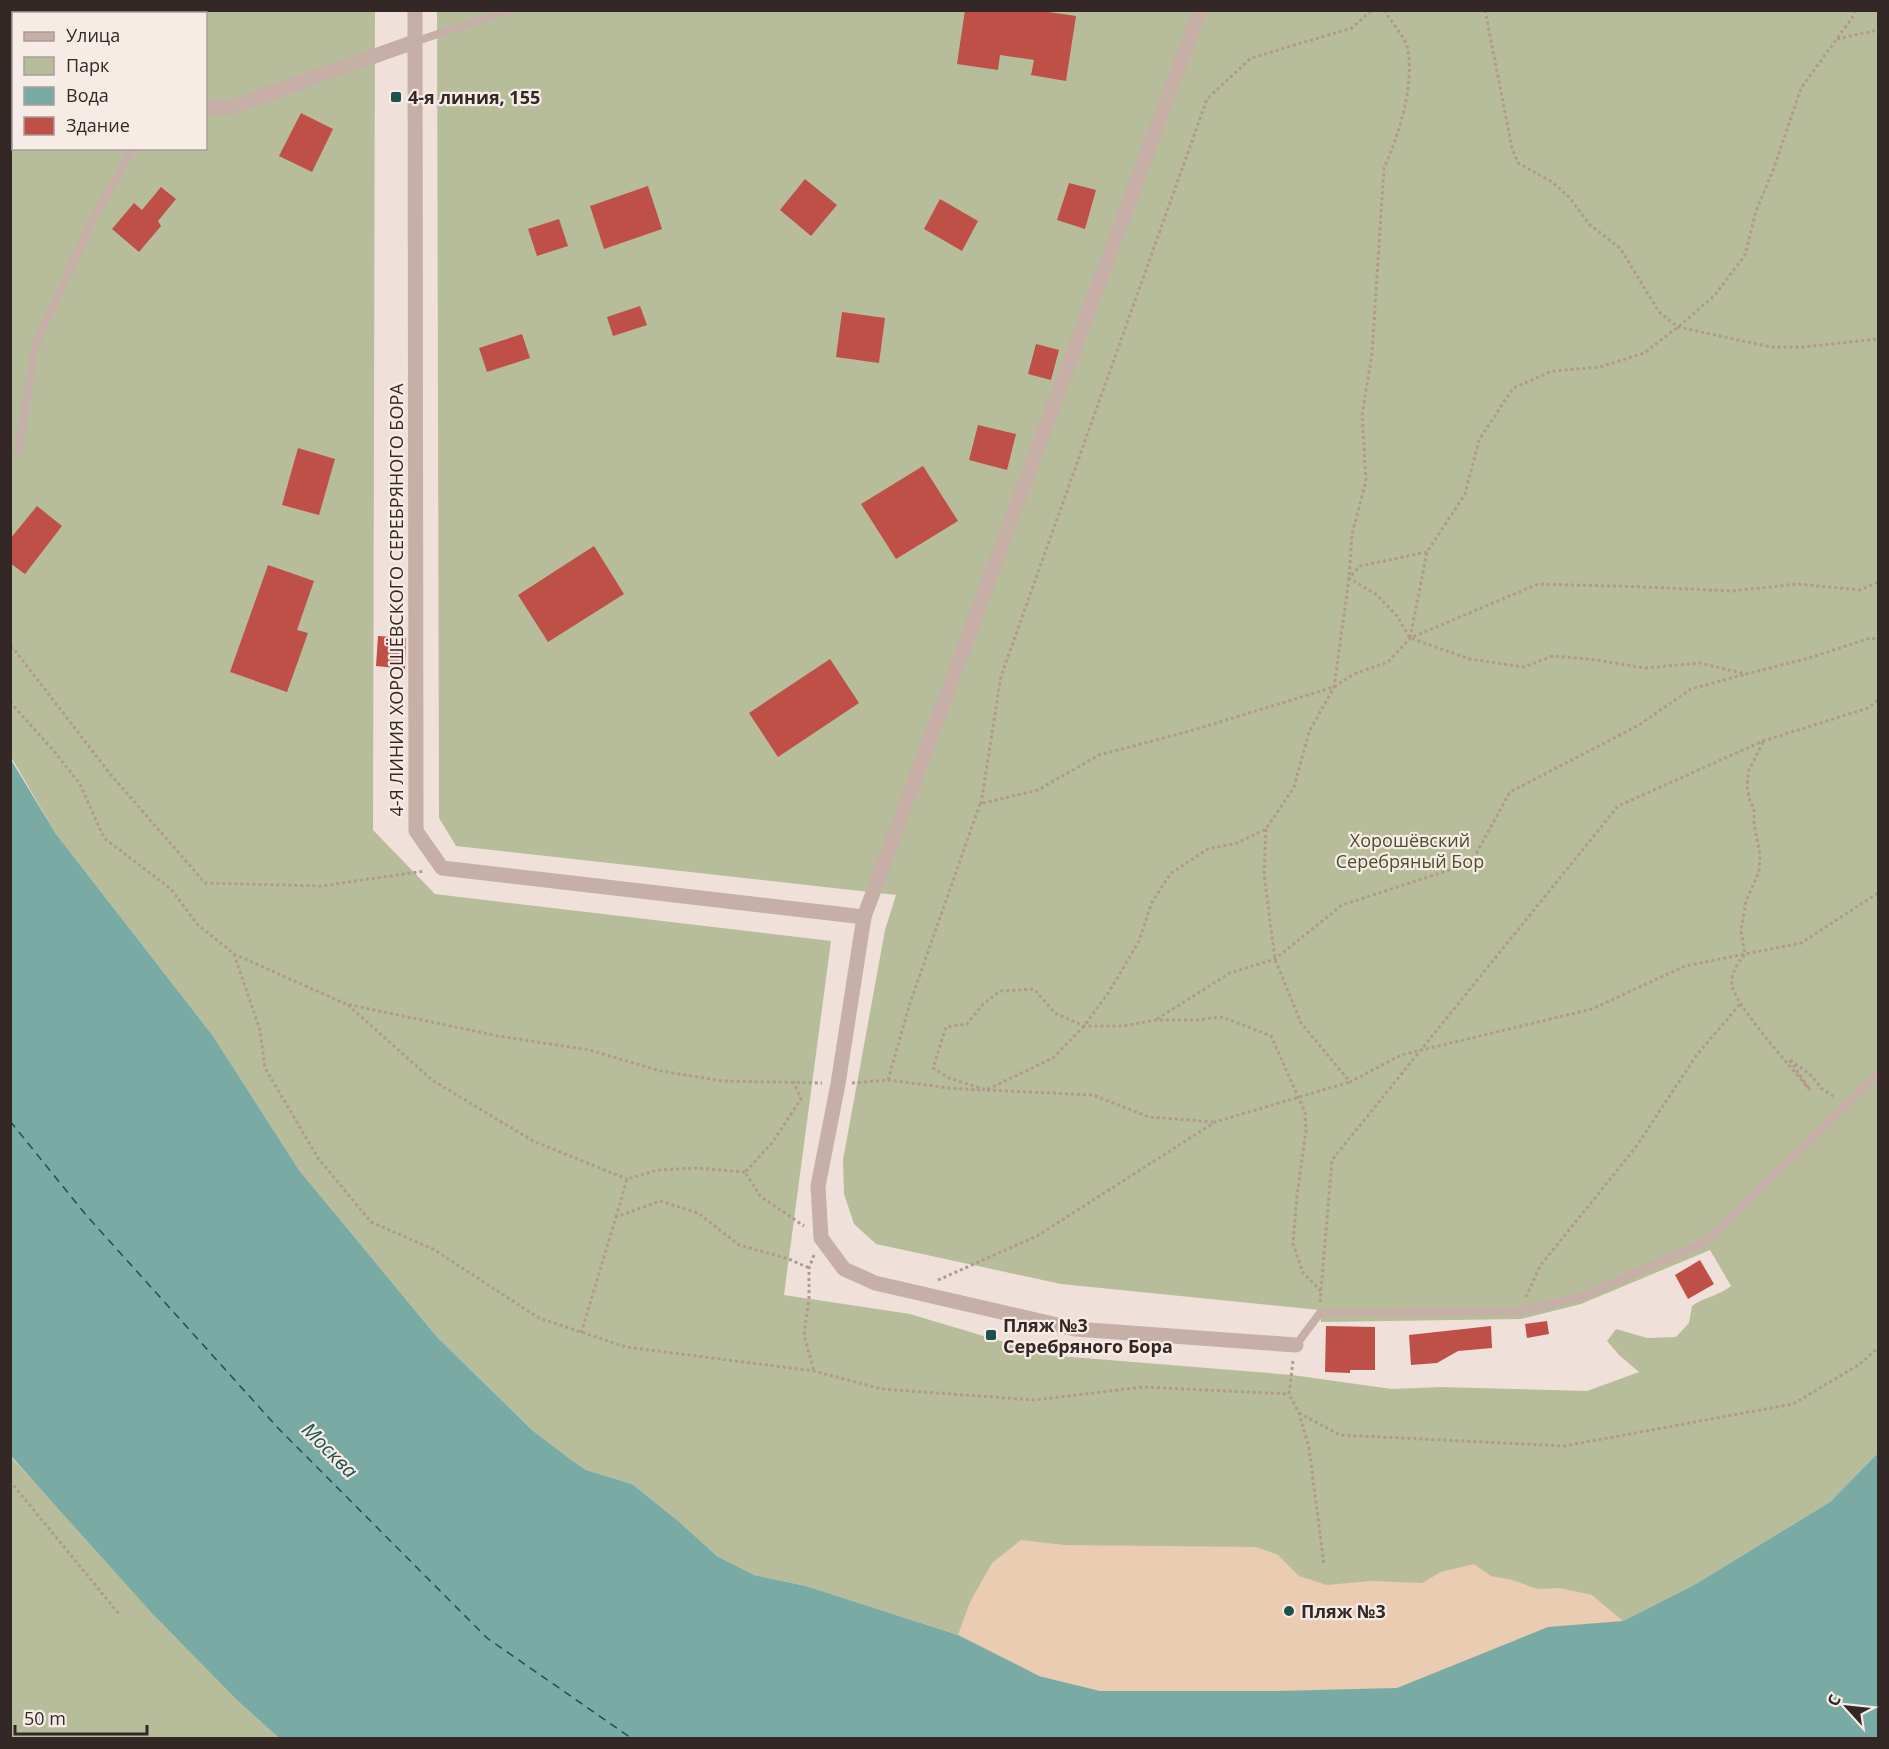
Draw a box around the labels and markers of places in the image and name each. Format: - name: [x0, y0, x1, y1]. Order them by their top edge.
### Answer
- place label: 4-я линия, 155: [408, 85, 540, 109]
- marker: 4-я линия, 155: [389, 90, 403, 104]
- place label: Пляж №3 Cеребряного Бора: [1003, 1313, 1173, 1358]
- marker: Пляж №3 Cеребряного Бора: [984, 1328, 998, 1342]
- place label: Пляж №3: [1301, 1599, 1386, 1623]
- marker: Пляж №3: [1282, 1604, 1296, 1618]

